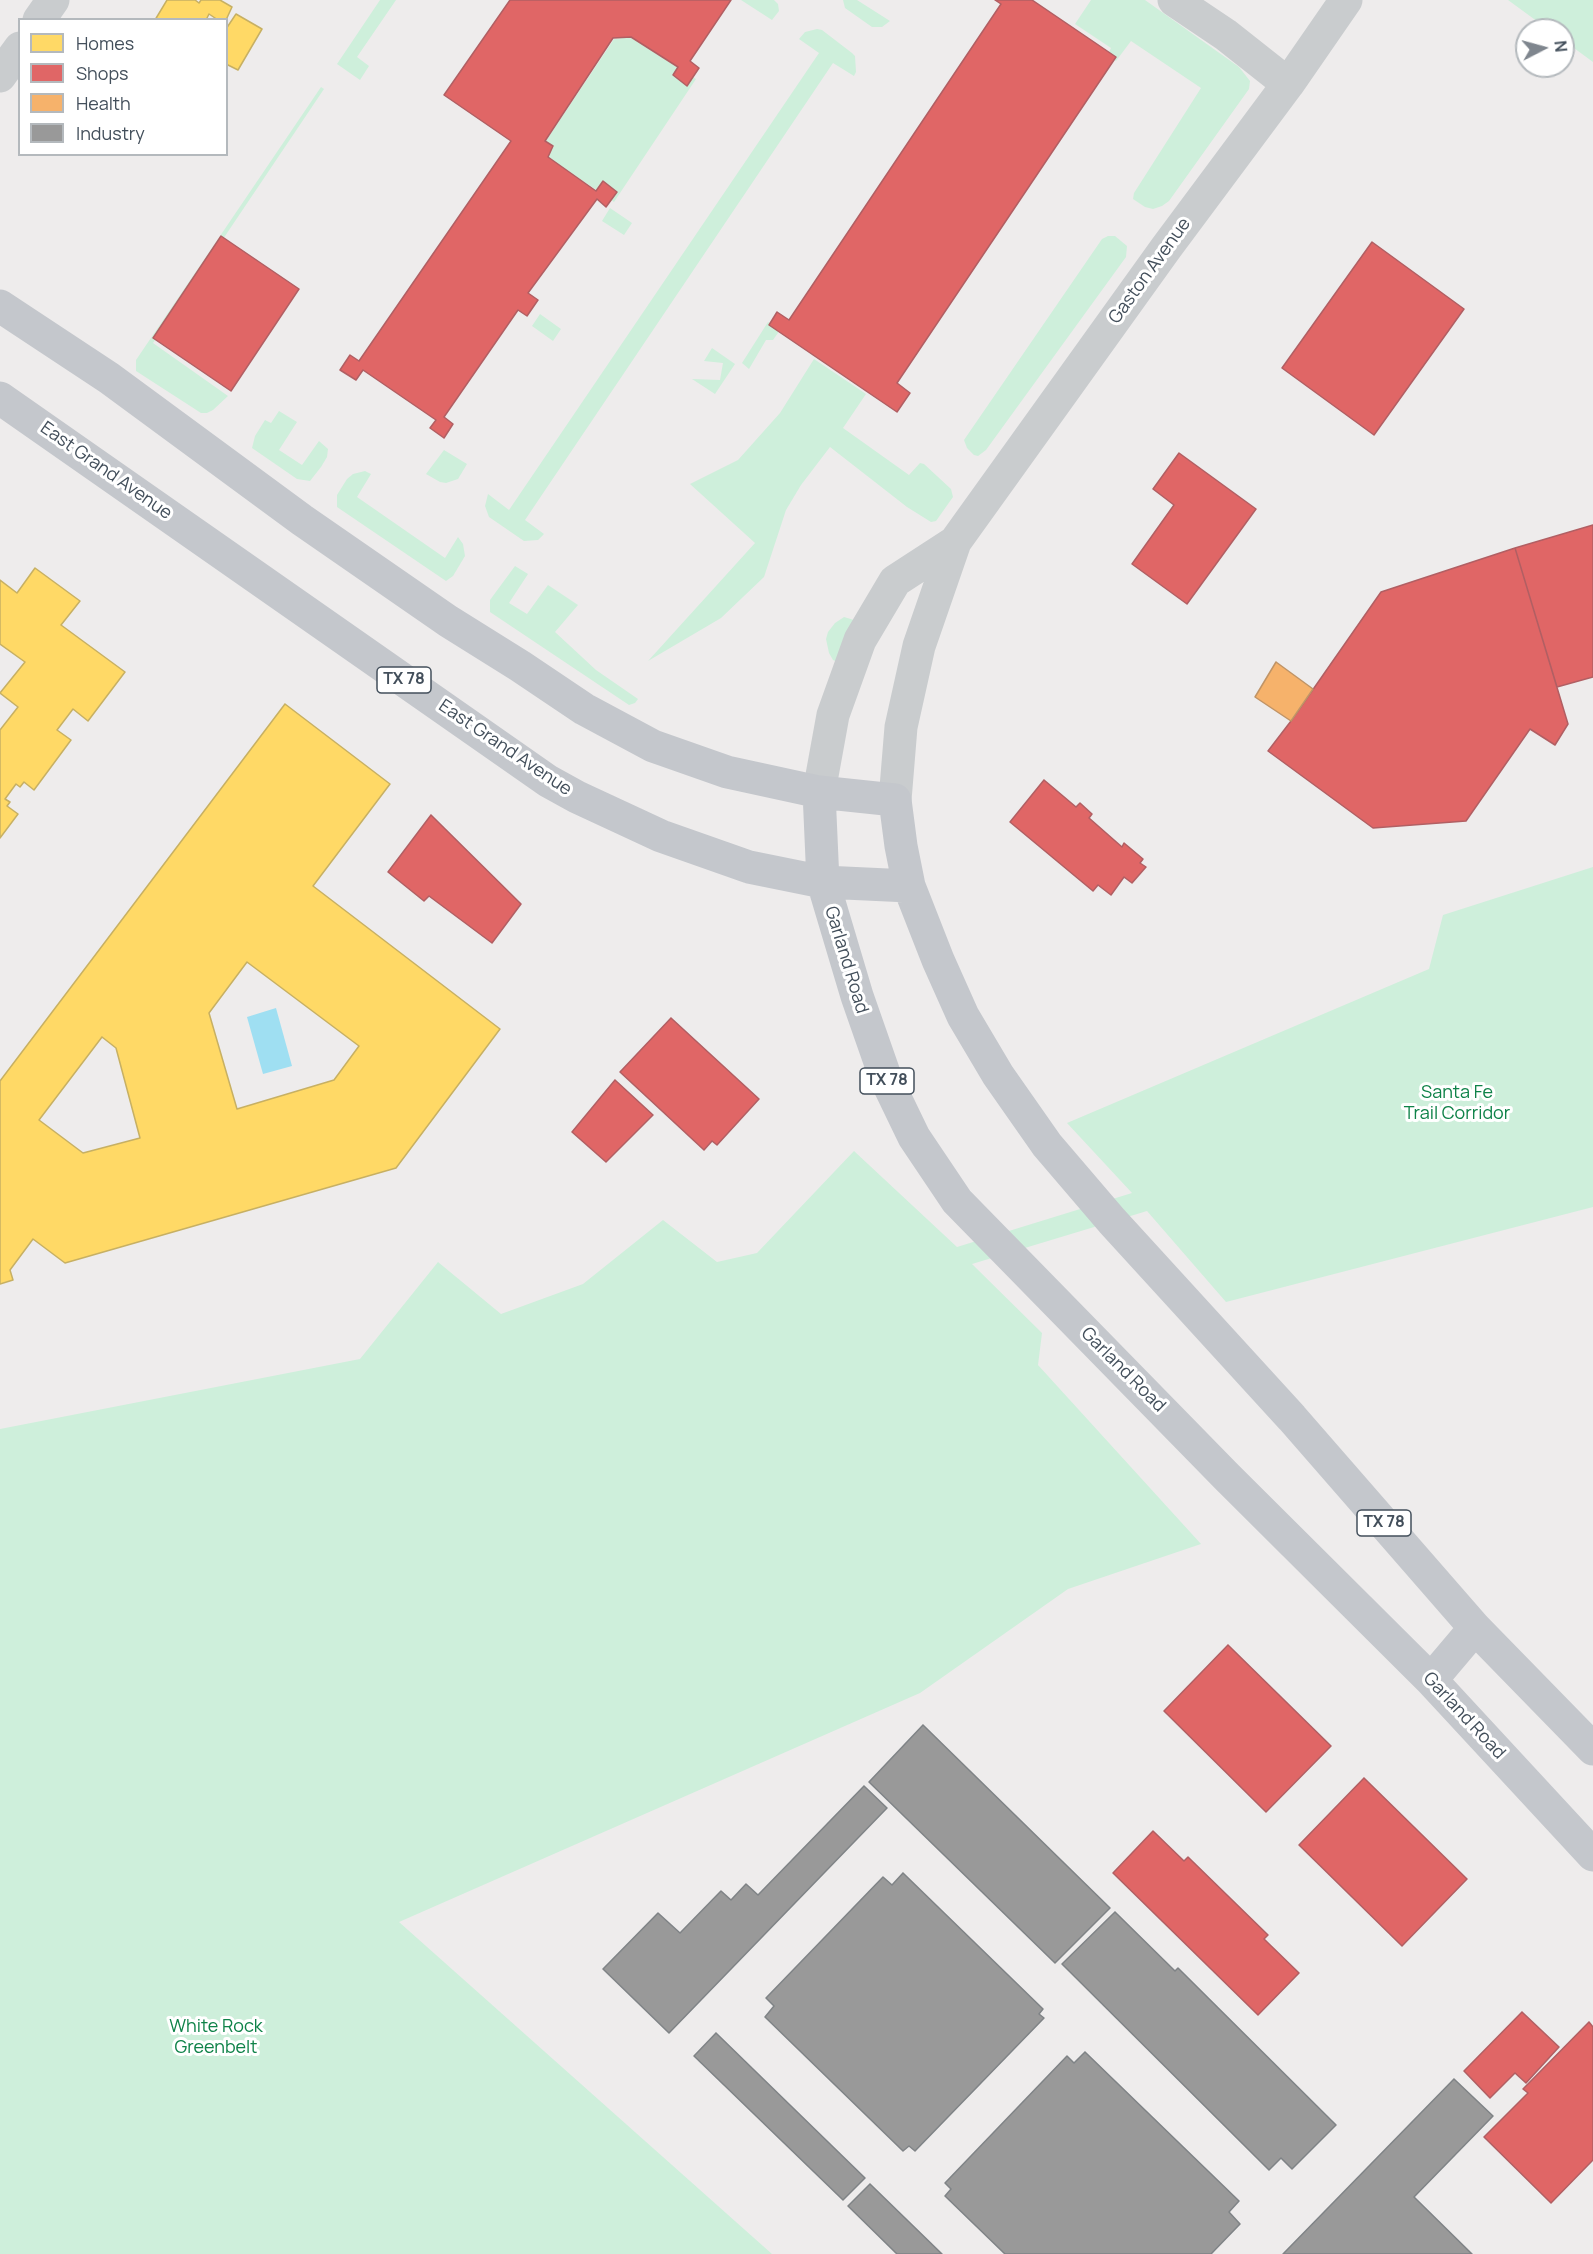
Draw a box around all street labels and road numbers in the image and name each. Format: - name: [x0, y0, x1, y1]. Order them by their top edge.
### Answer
- street label: Gaston Avenue: [1104, 214, 1196, 328]
- street label: East Grand Avenue: [36, 417, 176, 525]
- road number: TX 78: [377, 667, 431, 693]
- street label: East Grand Avenue: [434, 695, 576, 801]
- street label: Garland Road: [819, 904, 873, 1016]
- road number: TX 78: [860, 1068, 914, 1094]
- street label: Garland Road: [1076, 1323, 1170, 1417]
- road number: TX 78: [1357, 1510, 1411, 1536]
- street label: Garland Road: [1418, 1668, 1510, 1764]

